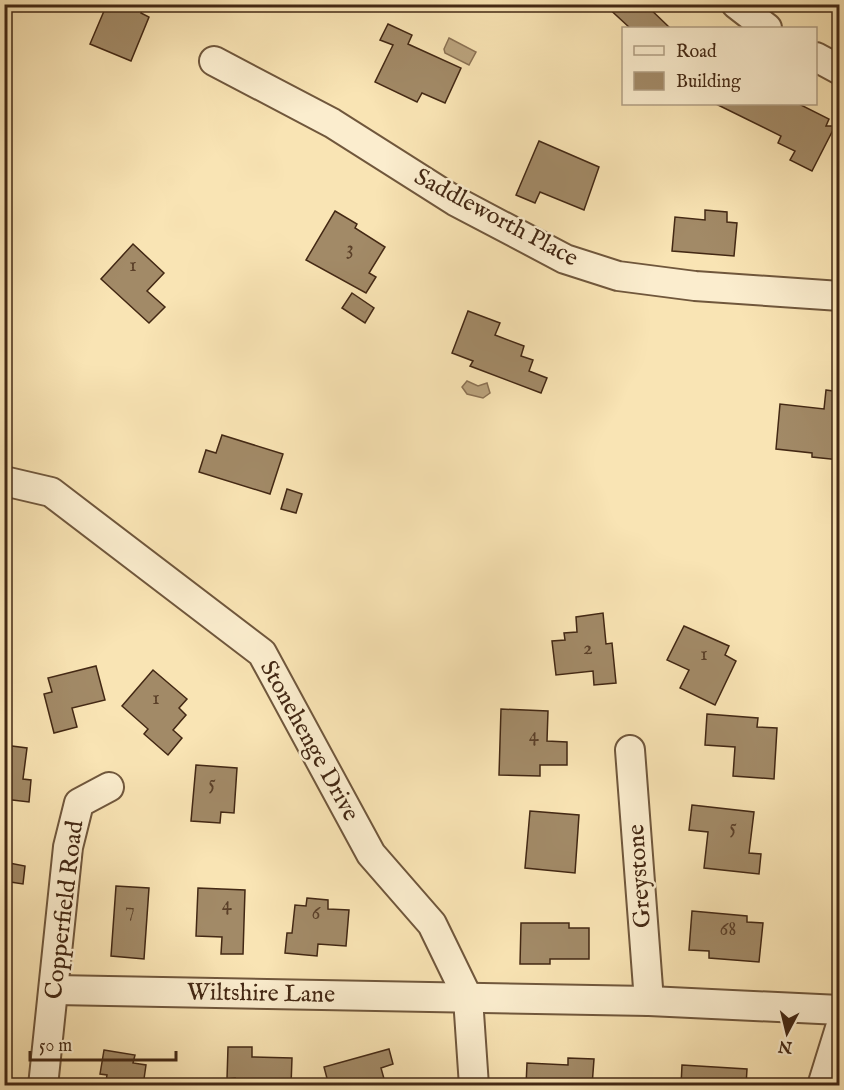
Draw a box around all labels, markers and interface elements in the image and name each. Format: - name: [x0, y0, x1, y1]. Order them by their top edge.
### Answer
- legend: [622, 27, 817, 105]
- text: Road: [676, 41, 717, 64]
- text: Building: [676, 71, 741, 94]
- street label: Saddleworth Place: [409, 162, 583, 274]
- house number: 3: [346, 235, 354, 262]
- house number: 1: [129, 252, 137, 279]
- house number: 2: [583, 635, 593, 662]
- house number: 1: [700, 641, 708, 668]
- street label: Stonehenge Drive: [252, 655, 366, 827]
- house number: 1: [152, 685, 160, 712]
- house number: 4: [529, 722, 540, 749]
- house number: 5: [208, 770, 216, 797]
- house number: 5: [729, 814, 737, 841]
- street label: Copperfield Road: [39, 819, 91, 1001]
- street label: Greystone: [621, 823, 659, 929]
- house number: 4: [222, 891, 233, 918]
- house number: 7: [125, 897, 135, 924]
- house number: 6: [312, 900, 322, 927]
- house number: 68: [719, 916, 737, 943]
- street label: Wiltshire Lane: [187, 977, 335, 1011]
- north arrow: [757, 1003, 817, 1063]
- scale bar: [30, 1024, 176, 1062]
- text: 50 m: [39, 1035, 72, 1058]
- text: N: [777, 1035, 794, 1057]

